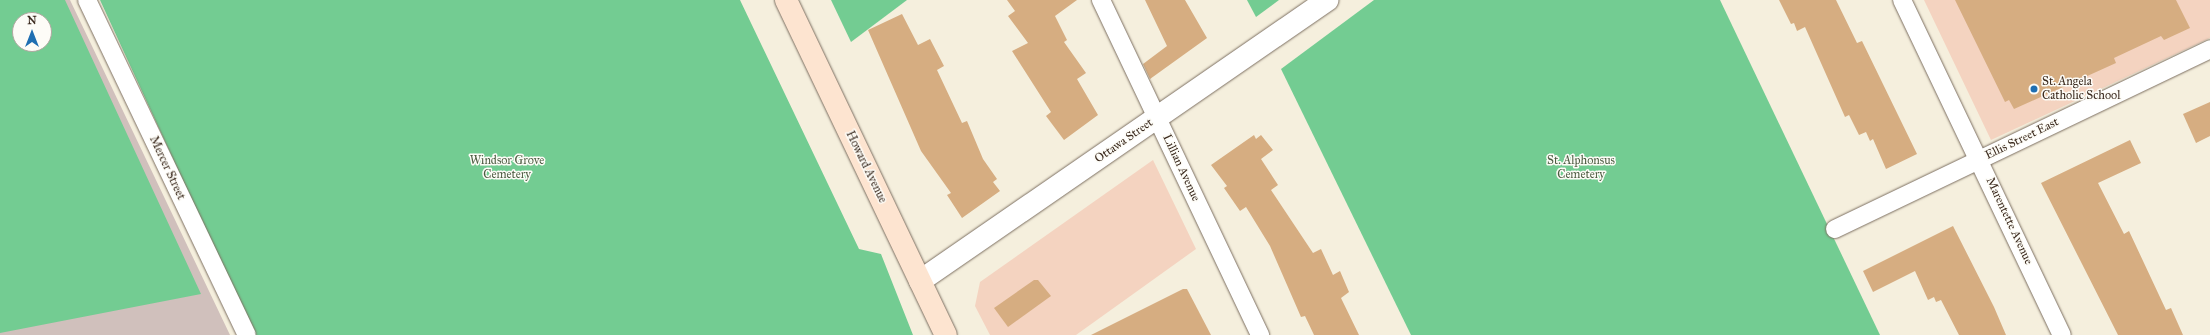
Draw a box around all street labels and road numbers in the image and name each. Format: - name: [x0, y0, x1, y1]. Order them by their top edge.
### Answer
- street label: Ellis Street East: [1983, 115, 2061, 163]
- street label: Ottawa Street: [1092, 116, 1156, 166]
- street label: Howard Avenue: [842, 129, 890, 205]
- street label: Lillian Avenue: [1159, 132, 1203, 204]
- street label: Mercer Street: [146, 134, 188, 202]
- street label: Marentette Avenue: [1982, 175, 2036, 267]

